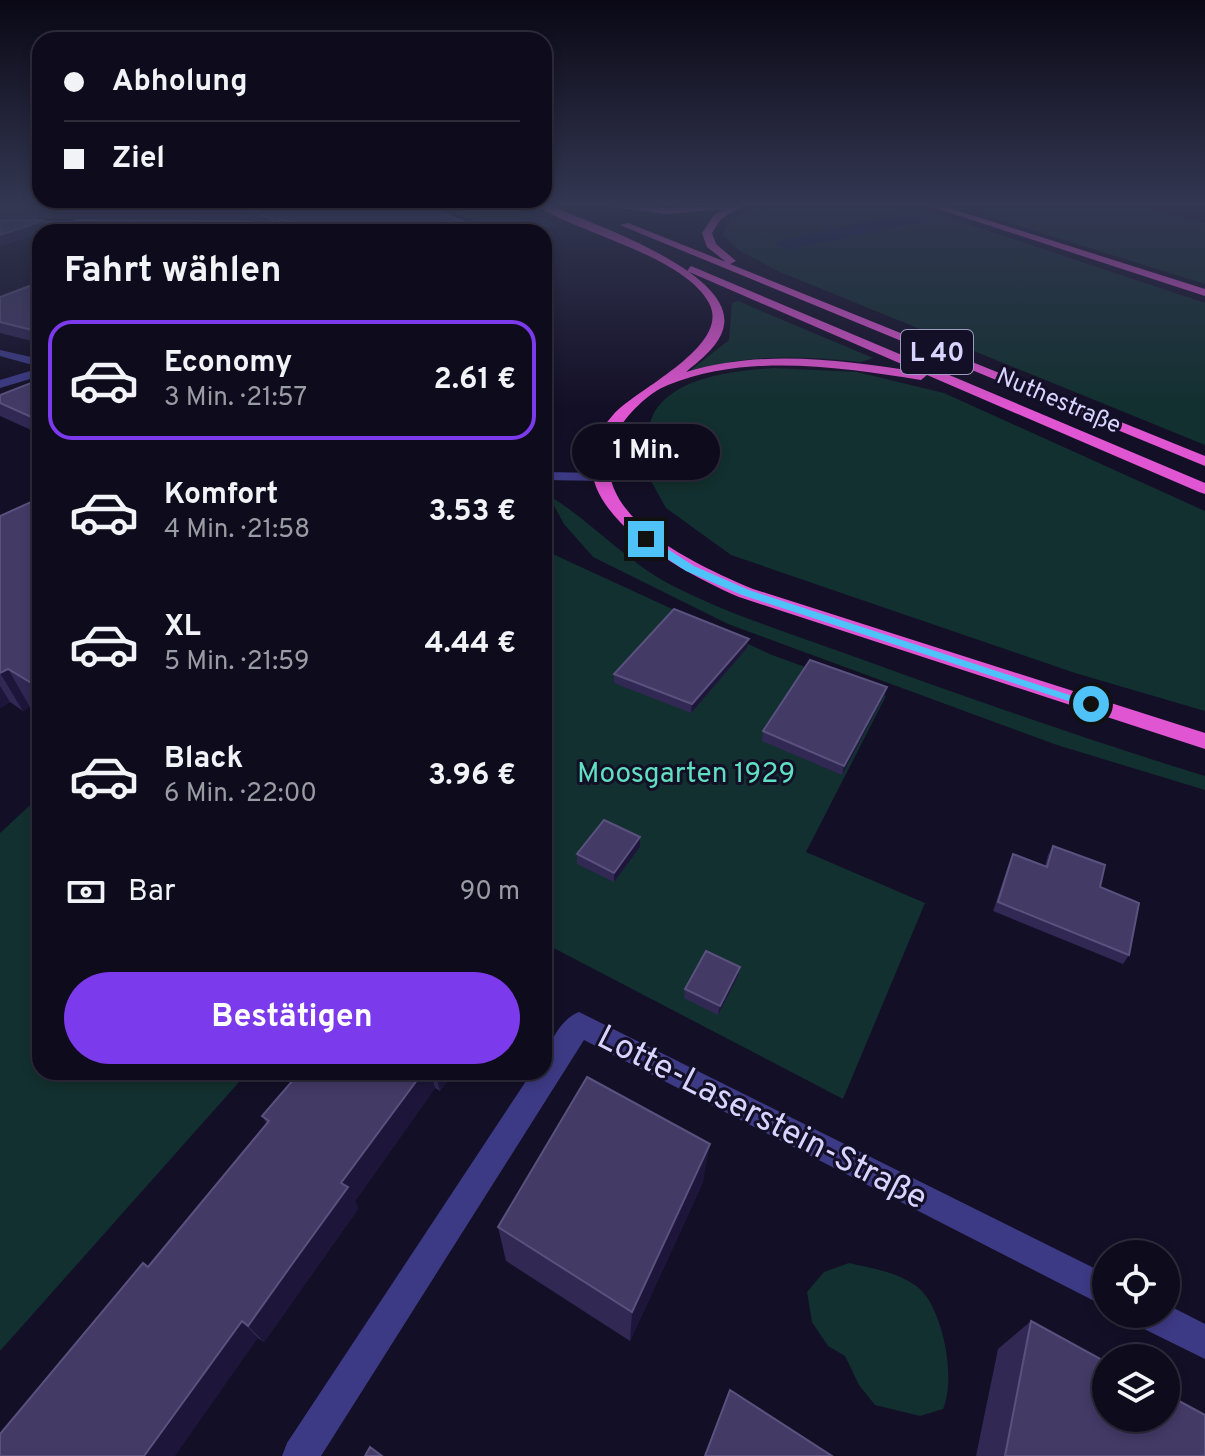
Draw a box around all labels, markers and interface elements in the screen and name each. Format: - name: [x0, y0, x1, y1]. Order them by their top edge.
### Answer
- text: Abholung: [112, 64, 247, 101]
- text: Ziel: [112, 141, 165, 178]
- text: Fahrt wählen: [64, 249, 282, 295]
- road number: L 40: [901, 330, 973, 374]
- icon: car: [68, 344, 140, 416]
- text: Economy: [164, 345, 292, 382]
- text: 2.61 €: [433, 362, 516, 399]
- street label: Nuthestraße: [991, 362, 1125, 442]
- text: 3 Min. · 21:57: [164, 382, 307, 415]
- callout: 1 Min.: [572, 423, 720, 479]
- text: 1 Min.: [612, 435, 680, 468]
- icon: car: [68, 476, 140, 548]
- text: Komfort: [164, 477, 278, 514]
- text: 3.53 €: [429, 494, 516, 531]
- text: 4 Min. · 21:58: [164, 514, 310, 547]
- route end: [628, 521, 664, 557]
- icon: car: [68, 608, 140, 680]
- text: XL: [164, 609, 201, 646]
- text: 4.44 €: [424, 626, 516, 663]
- text: 5 Min. · 21:59: [164, 646, 310, 679]
- route start: [1073, 686, 1109, 722]
- icon: car: [68, 740, 140, 812]
- text: Black: [164, 741, 243, 778]
- park label: Moosgarten 1929: [577, 757, 795, 793]
- text: 3.96 €: [428, 758, 516, 795]
- text: 6 Min. · 22:00: [164, 778, 317, 811]
- icon: cash: [64, 870, 108, 914]
- text: Bar: [128, 874, 176, 911]
- text: 90 m: [460, 876, 520, 909]
- button: Bestätigen: [64, 972, 520, 1064]
- street label: Lotte-Laserstein-Straße: [589, 1017, 934, 1221]
- map controls: [1092, 1240, 1180, 1432]
- button: locate: [1092, 1240, 1180, 1328]
- button: layers: [1092, 1344, 1180, 1432]

